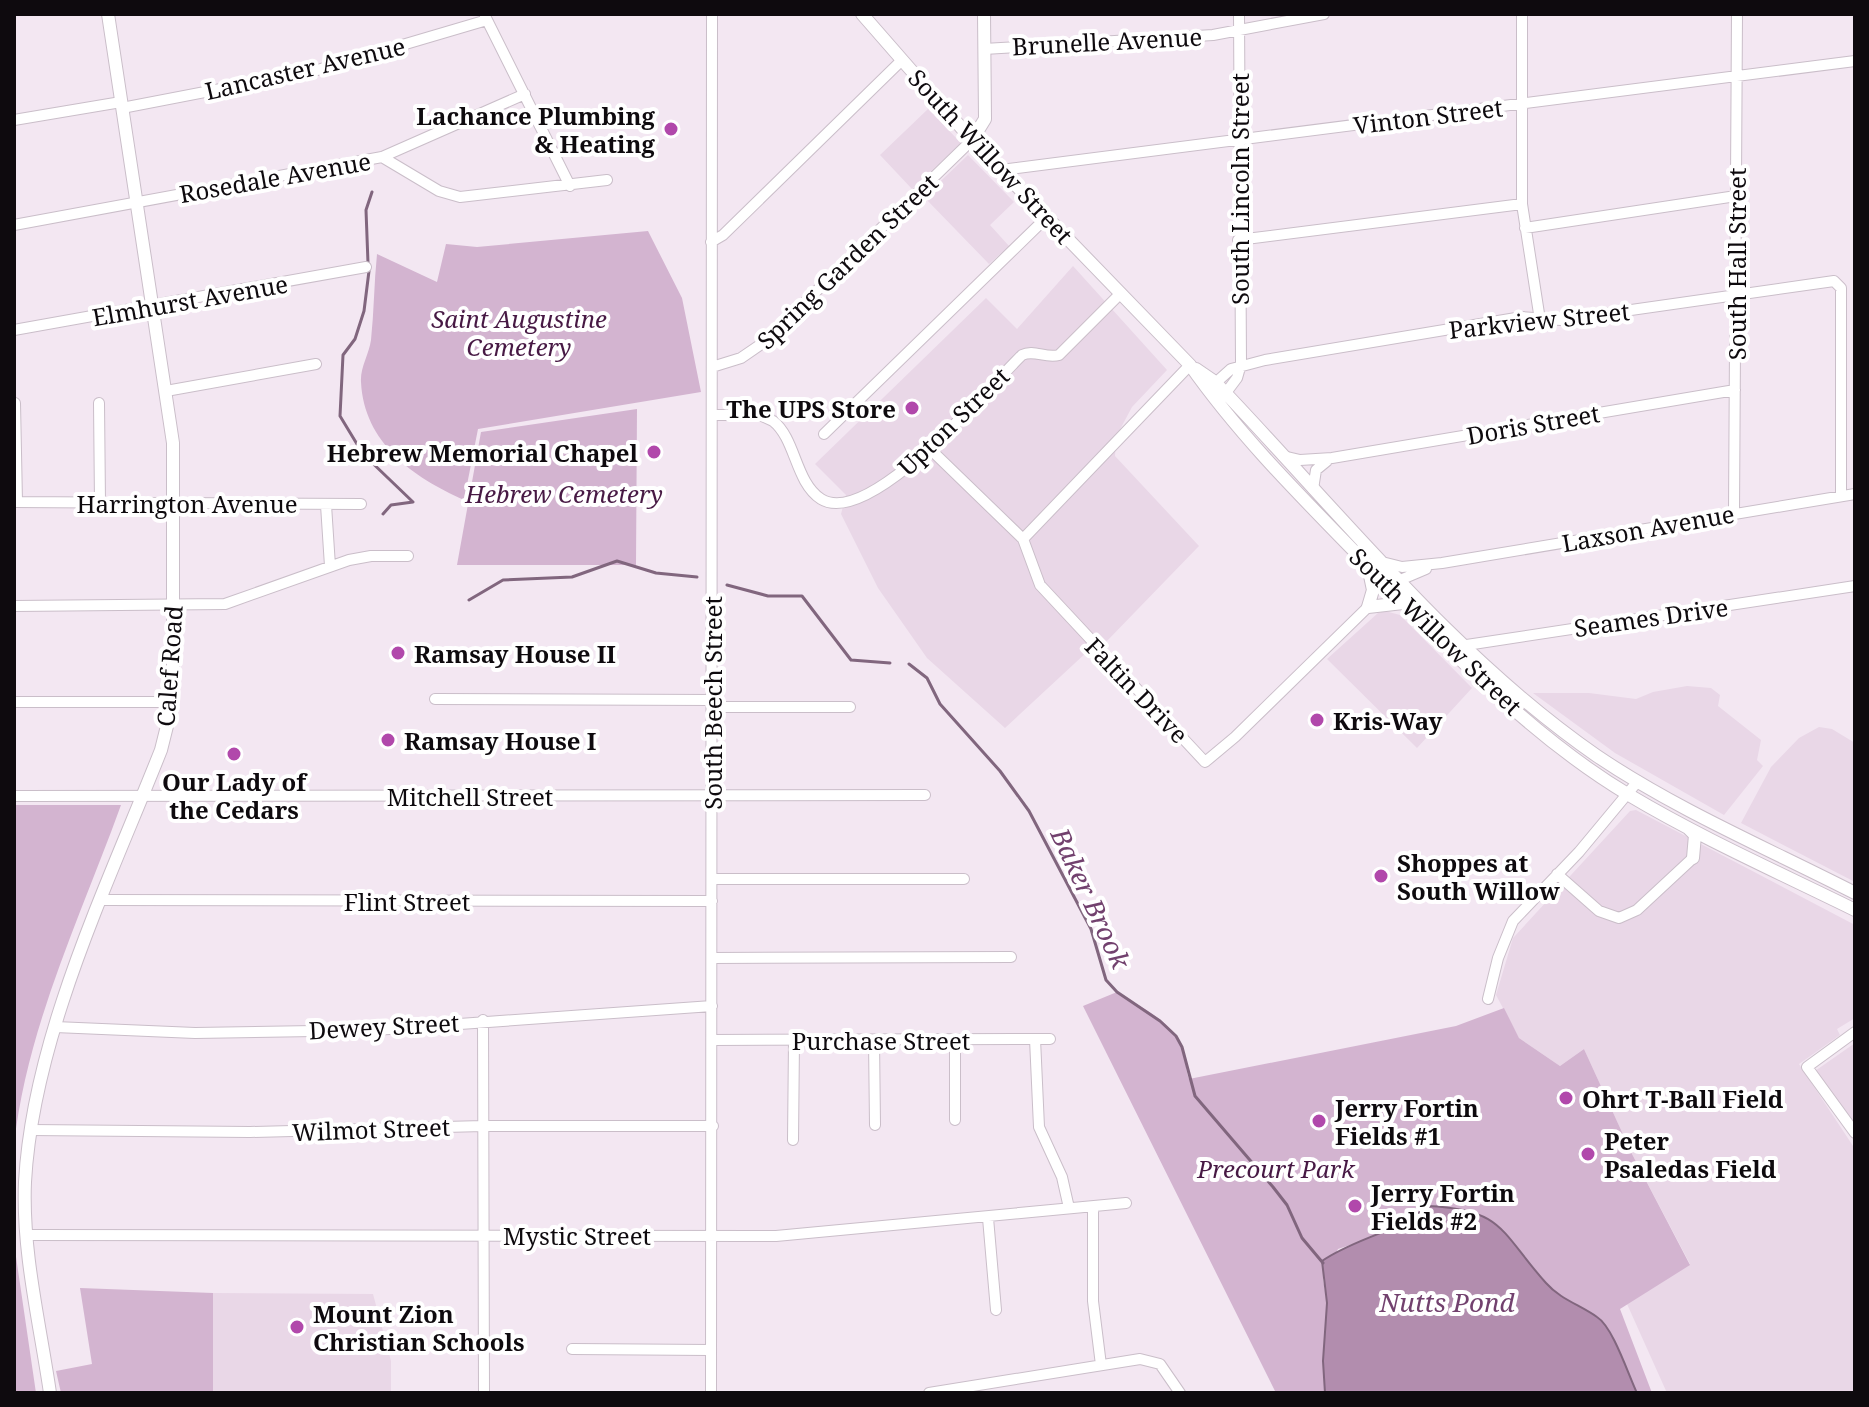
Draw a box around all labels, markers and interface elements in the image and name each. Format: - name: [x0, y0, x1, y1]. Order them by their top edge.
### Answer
- street label: Brunelle Avenue: [1011, 20, 1203, 62]
- street label: Lancaster Avenue: [202, 29, 408, 107]
- street label: South Willow Street: [901, 62, 1081, 250]
- street label: South Lincoln Street: [1223, 73, 1256, 305]
- street label: Vinton Street: [1351, 90, 1505, 142]
- place label: Lachance Plumbing & Heating: [416, 99, 656, 160]
- marker: Lachance Plumbing & Heating: [662, 120, 680, 138]
- street label: Rosedale Avenue: [177, 144, 373, 210]
- street label: Spring Garden Street: [749, 166, 945, 356]
- street label: South Hall Street: [1720, 168, 1753, 360]
- street label: Elmhurst Avenue: [90, 267, 290, 333]
- street label: Parkview Street: [1447, 294, 1631, 346]
- park label: Saint Augustine Cemetery: [431, 302, 607, 363]
- street label: Upton Street: [890, 359, 1016, 483]
- place label: The UPS Store: [726, 392, 896, 425]
- street label: Doris Street: [1464, 396, 1602, 452]
- marker: The UPS Store: [903, 399, 921, 417]
- place label: Hebrew Memorial Chapel: [327, 436, 639, 469]
- marker: Hebrew Memorial Chapel: [645, 443, 663, 461]
- park label: Hebrew Cemetery: [464, 477, 663, 510]
- street label: Harrington Avenue: [76, 487, 298, 520]
- street label: Laxson Avenue: [1559, 497, 1737, 559]
- street label: South Willow Street: [1343, 540, 1529, 722]
- street label: Seames Drive: [1572, 590, 1730, 644]
- street label: South Beech Street: [696, 596, 729, 810]
- street label: Calef Road: [148, 604, 190, 728]
- street label: Faltin Drive: [1078, 630, 1196, 750]
- place label: Ramsay House II: [414, 637, 616, 670]
- marker: Ramsay House II: [389, 644, 407, 662]
- place label: Kris-Way: [1333, 704, 1443, 737]
- marker: Kris-Way: [1308, 711, 1326, 729]
- place label: Ramsay House I: [404, 724, 596, 757]
- marker: Ramsay House I: [379, 731, 397, 749]
- marker: Our Lady of the Cedars: [225, 745, 243, 763]
- place label: Our Lady of the Cedars: [162, 765, 308, 826]
- street label: Mitchell Street: [387, 780, 553, 813]
- water label: Baker Brook: [1042, 821, 1140, 975]
- place label: Shoppes at South Willow: [1397, 846, 1560, 907]
- marker: Shoppes at South Willow: [1372, 867, 1390, 885]
- street label: Flint Street: [344, 885, 470, 918]
- street label: Dewey Street: [308, 1006, 460, 1046]
- street label: Purchase Street: [792, 1024, 970, 1057]
- place label: Ohrt T-Ball Field: [1582, 1082, 1784, 1115]
- marker: Ohrt T-Ball Field: [1557, 1089, 1575, 1107]
- place label: Jerry Fortin Fields #1: [1334, 1091, 1479, 1152]
- street label: Wilmot Street: [291, 1110, 451, 1148]
- marker: Jerry Fortin Fields #1: [1310, 1112, 1328, 1130]
- place label: Peter Psaledas Field: [1604, 1124, 1777, 1185]
- marker: Peter Psaledas Field: [1579, 1145, 1597, 1163]
- park label: Precourt Park: [1196, 1152, 1356, 1185]
- place label: Jerry Fortin Fields #2: [1370, 1176, 1515, 1237]
- marker: Jerry Fortin Fields #2: [1346, 1197, 1364, 1215]
- street label: Mystic Street: [503, 1219, 651, 1252]
- water label: Nutts Pond: [1378, 1284, 1515, 1320]
- place label: Mount Zion Christian Schools: [313, 1297, 524, 1358]
- marker: Mount Zion Christian Schools: [288, 1318, 306, 1336]

